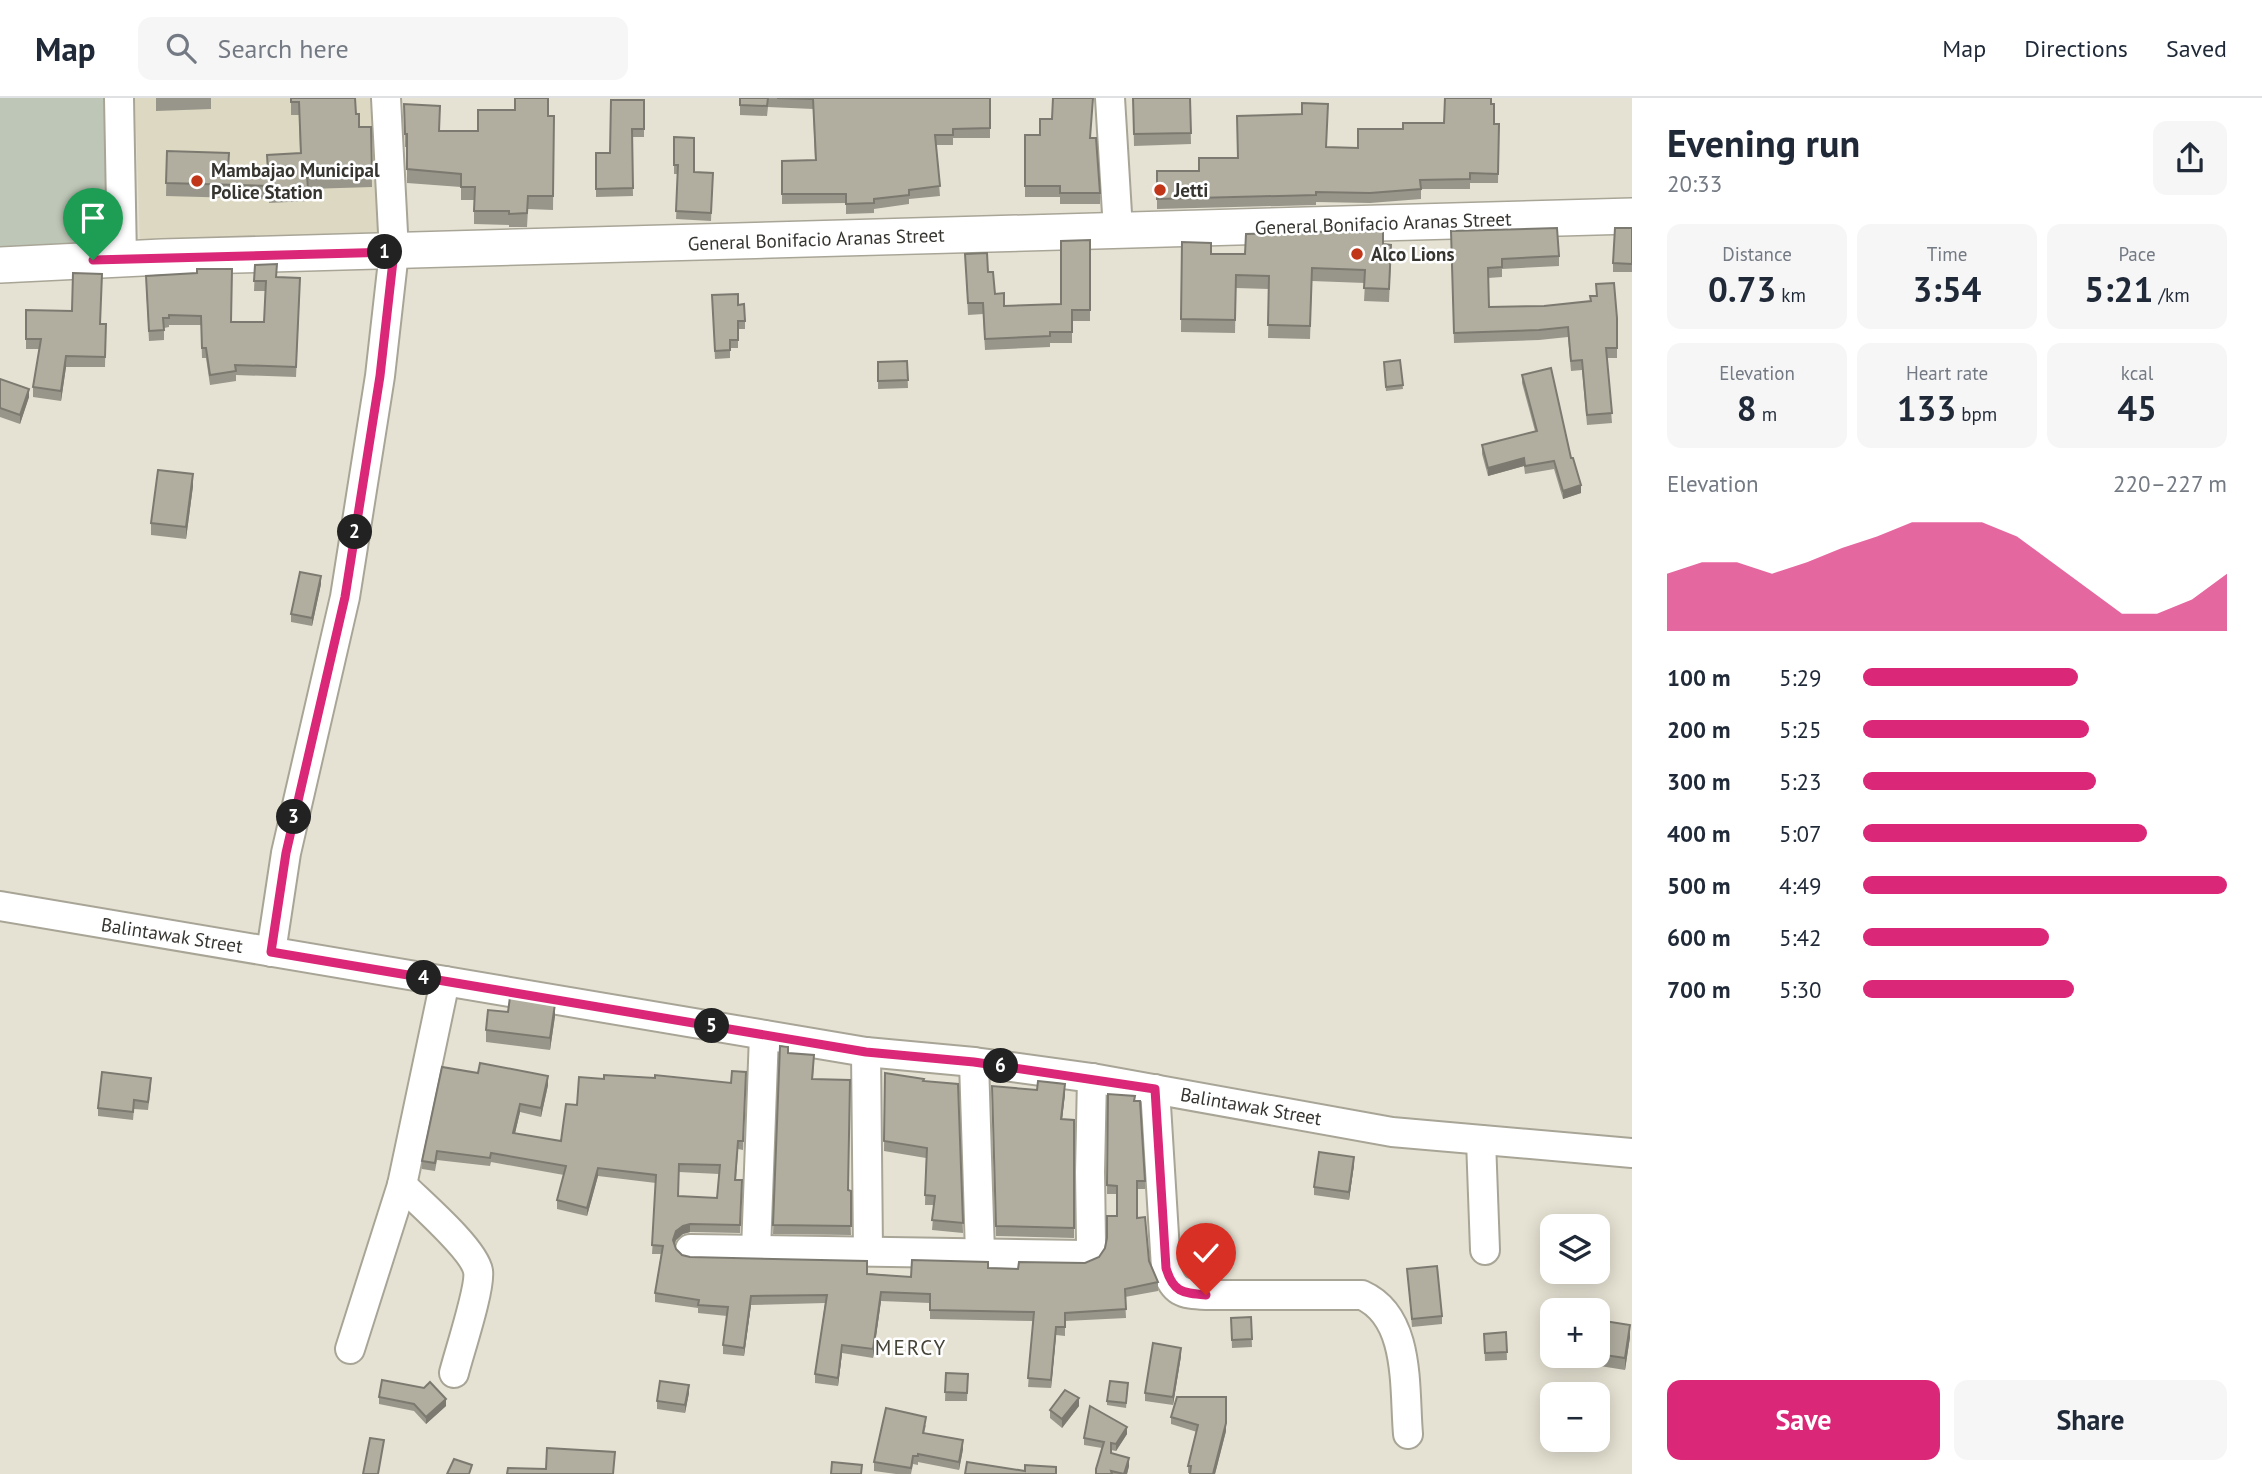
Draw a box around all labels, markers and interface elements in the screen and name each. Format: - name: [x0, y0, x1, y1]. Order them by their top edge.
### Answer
- search box: [138, 17, 628, 80]
- text: Map: [35, 27, 96, 70]
- icon: search: [162, 29, 200, 67]
- text: Search here: [218, 32, 349, 65]
- text: Map: [1942, 33, 1986, 64]
- text: Directions: [2024, 33, 2128, 64]
- text: Saved: [2166, 33, 2227, 64]
- text: Evening run: [1667, 118, 1860, 167]
- button: share: [2153, 121, 2227, 195]
- place label: Mambajao Municipal Police Station: [211, 158, 380, 204]
- text: 20:33: [1667, 169, 1722, 198]
- marker: Mambajao Municipal Police Station: [189, 173, 205, 189]
- place label: Jetti: [1173, 178, 1208, 202]
- marker: Jetti: [1152, 182, 1168, 198]
- pin: [63, 188, 123, 260]
- icon: arrive: [74, 199, 112, 237]
- street label: General Bonifacio Aranas Street: [1254, 207, 1512, 239]
- street label: General Bonifacio Aranas Street: [687, 223, 945, 255]
- pin: 1: [368, 234, 402, 270]
- text: 1: [379, 239, 390, 263]
- place label: Alco Lions: [1371, 242, 1454, 266]
- text: Distance: [1722, 242, 1792, 266]
- text: Time: [1927, 242, 1967, 266]
- text: Pace: [2118, 242, 2156, 266]
- marker: Alco Lions: [1349, 246, 1365, 262]
- text: 0.73: [1708, 266, 1776, 312]
- text: 3:54: [1913, 266, 1981, 312]
- text: 5:21: [2084, 266, 2153, 312]
- text: km: [1776, 283, 1806, 307]
- text: /km: [2153, 283, 2190, 307]
- text: Elevation: [1719, 361, 1795, 385]
- text: Heart rate: [1906, 361, 1988, 385]
- text: kcal: [2121, 361, 2153, 385]
- text: 8: [1737, 385, 1757, 431]
- text: 133: [1897, 385, 1956, 431]
- text: 45: [2117, 385, 2157, 431]
- text: m: [1757, 402, 1777, 426]
- text: bpm: [1956, 402, 1997, 426]
- text: Elevation: [1667, 469, 1759, 498]
- text: 220–227 m: [2113, 469, 2227, 498]
- pin: 2: [338, 514, 372, 550]
- text: 2: [349, 519, 360, 543]
- text: 100 m: [1667, 663, 1730, 692]
- text: 5:29: [1779, 663, 1822, 692]
- text: 200 m: [1667, 715, 1730, 744]
- text: 5:25: [1779, 715, 1822, 744]
- text: 300 m: [1667, 767, 1730, 796]
- text: 5:23: [1779, 767, 1822, 796]
- pin: 3: [276, 800, 312, 834]
- text: 3: [288, 804, 299, 828]
- text: 400 m: [1667, 819, 1730, 848]
- text: 5:07: [1779, 819, 1822, 848]
- text: 500 m: [1667, 871, 1730, 900]
- text: 4:49: [1779, 871, 1822, 900]
- street label: Balintawak Street: [100, 912, 245, 958]
- text: 600 m: [1667, 923, 1730, 952]
- text: 5:42: [1779, 923, 1822, 952]
- pin: 4: [406, 960, 442, 996]
- text: 4: [418, 965, 429, 989]
- text: 700 m: [1667, 975, 1730, 1004]
- text: 5:30: [1779, 975, 1822, 1004]
- pin: 5: [694, 1009, 730, 1044]
- text: 5: [706, 1013, 717, 1037]
- pin: 6: [984, 1048, 1018, 1084]
- text: 6: [995, 1053, 1006, 1077]
- street label: Balintawak Street: [1179, 1082, 1324, 1130]
- map controls: [1540, 1214, 1610, 1452]
- button: layers: [1540, 1214, 1610, 1284]
- pin: [1176, 1223, 1236, 1295]
- icon: check: [1187, 1234, 1225, 1272]
- button: +: [1540, 1298, 1610, 1368]
- district label: MERCY: [875, 1334, 947, 1361]
- button: Save: [1667, 1380, 1940, 1460]
- button: Share: [1954, 1380, 2227, 1460]
- button: −: [1540, 1382, 1610, 1452]

